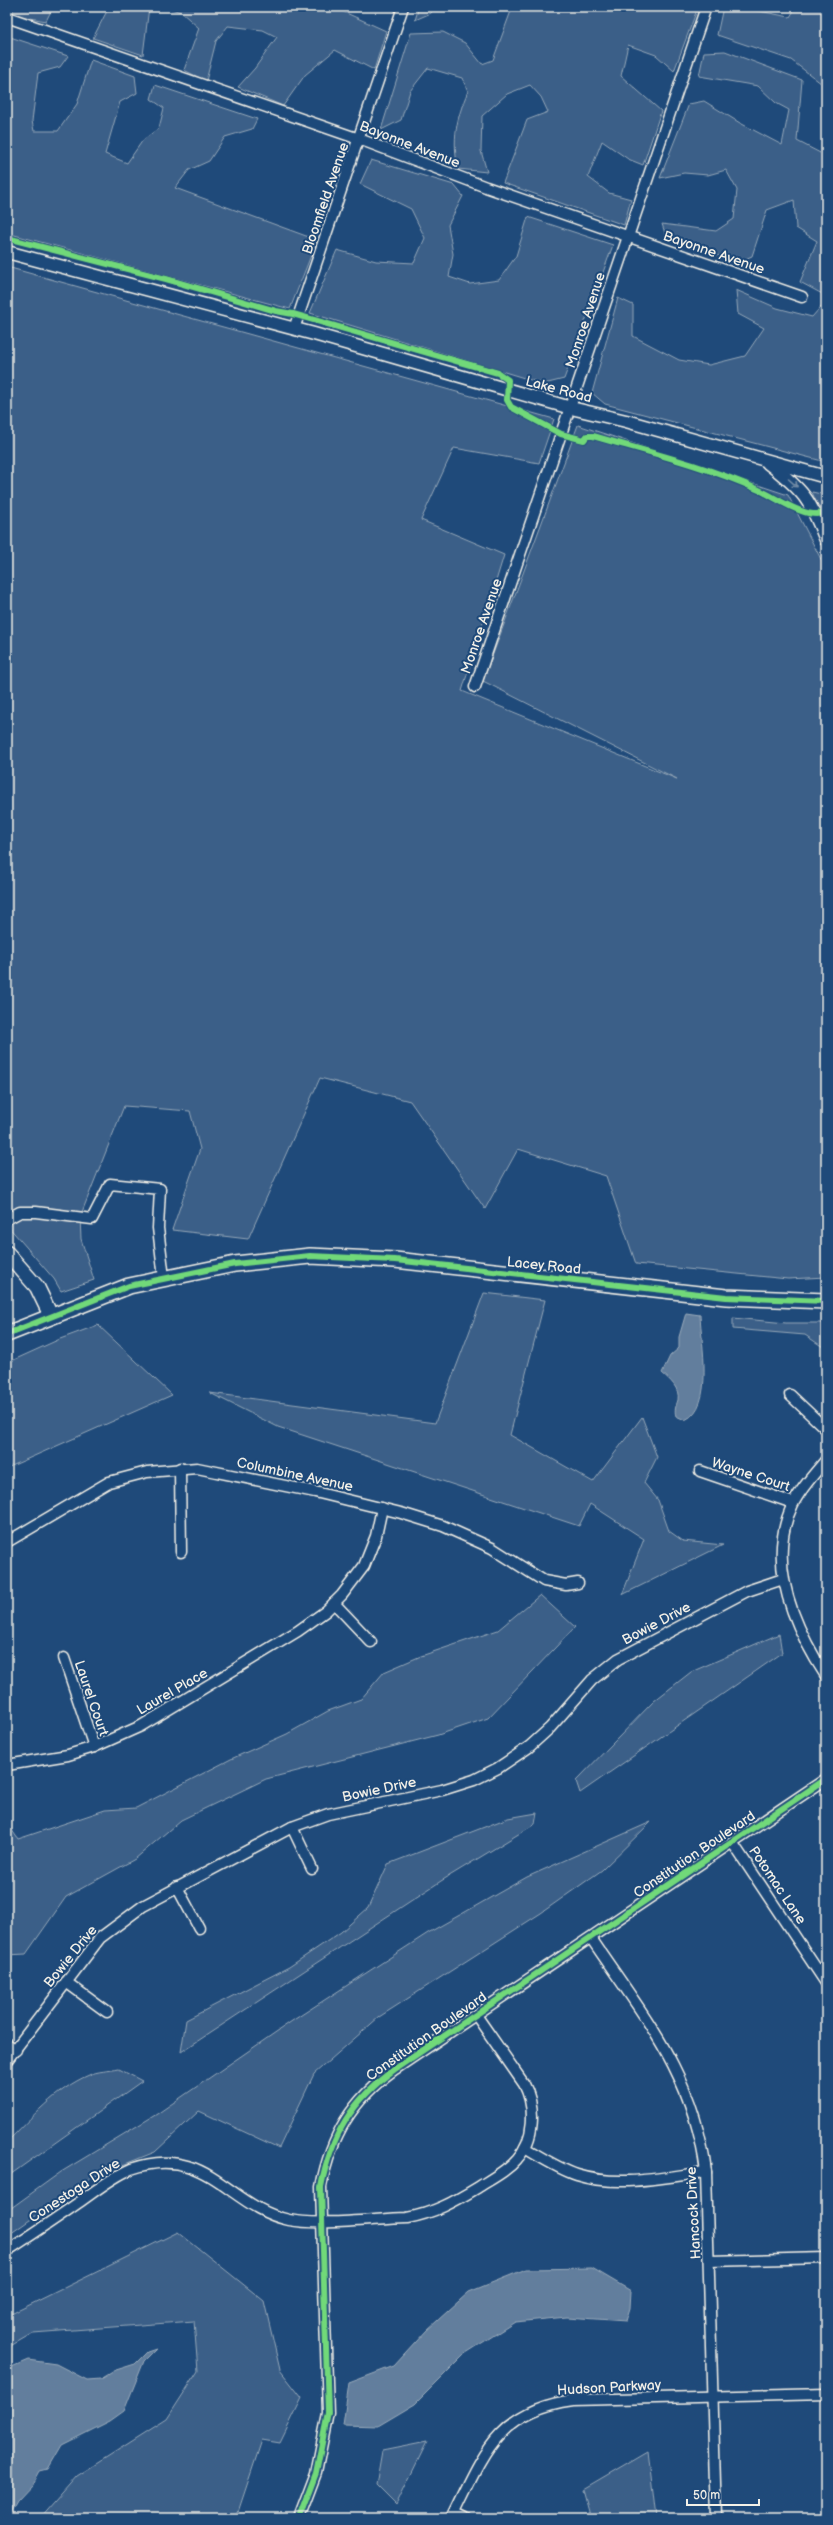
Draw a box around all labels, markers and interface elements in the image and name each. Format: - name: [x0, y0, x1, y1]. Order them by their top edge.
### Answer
- street label: Bayonne Avenue: [357, 117, 462, 171]
- street label: Bloomfield Avenue: [298, 140, 353, 256]
- street label: Bayonne Avenue: [661, 227, 767, 278]
- street label: Monroe Avenue: [562, 270, 609, 370]
- street label: Lake Road: [524, 372, 594, 407]
- one-way arrow: [788, 478, 798, 487]
- street label: Monroe Avenue: [457, 576, 506, 676]
- street label: Lacey Road: [506, 1253, 582, 1278]
- street label: Columbine Avenue: [235, 1454, 355, 1495]
- street label: Wayne Court: [710, 1454, 793, 1495]
- street label: Bowie Drive: [619, 1598, 693, 1649]
- street label: Laurel Court: [71, 1658, 113, 1739]
- street label: Laurel Place: [134, 1664, 211, 1719]
- street label: Bowie Drive: [341, 1773, 418, 1806]
- street label: Constitution Boulevard: [630, 1807, 758, 1902]
- street label: Potomac Lane: [745, 1843, 810, 1927]
- street label: Bowie Drive: [40, 1922, 101, 1991]
- street label: Constitution Boulevard: [363, 1988, 490, 2084]
- street label: Conestoga Drive: [25, 2155, 123, 2226]
- street label: Hancock Drive: [683, 2166, 704, 2260]
- street label: Hudson Parkway: [557, 2376, 662, 2399]
- scale bar: [687, 2481, 759, 2507]
- text: 50 m: [693, 2488, 720, 2503]

